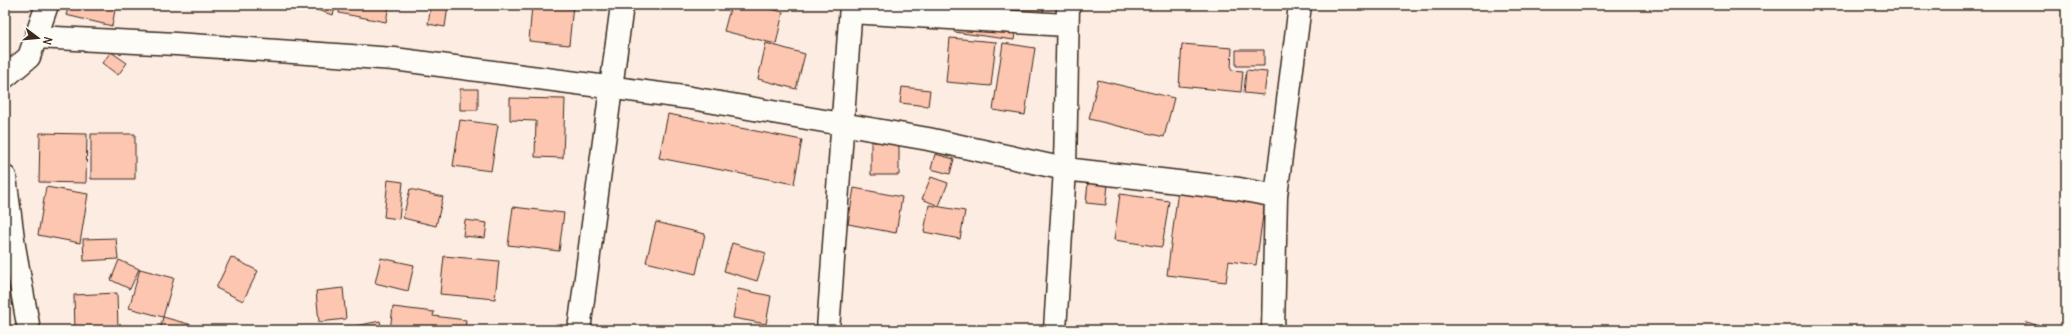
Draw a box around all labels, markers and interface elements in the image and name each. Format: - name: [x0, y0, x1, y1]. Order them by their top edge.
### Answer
- north arrow: [18, 18, 58, 58]
- text: N: [40, 35, 55, 46]

